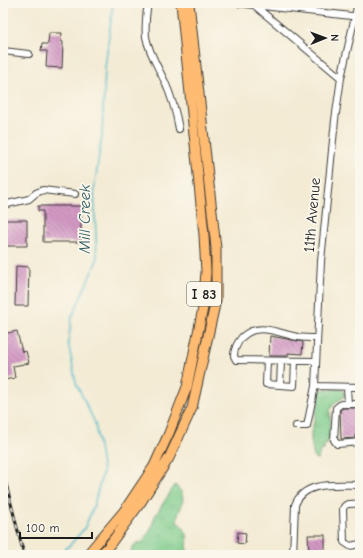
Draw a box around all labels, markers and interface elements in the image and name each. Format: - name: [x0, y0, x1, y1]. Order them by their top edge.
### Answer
- north arrow: [305, 18, 345, 58]
- text: N: [328, 34, 341, 42]
- street label: 11th Avenue: [300, 176, 324, 253]
- water label: Mill Creek: [76, 184, 94, 255]
- road number: I 83: [187, 282, 221, 306]
- scale bar: [20, 514, 92, 540]
- text: 100 m: [26, 521, 59, 535]

